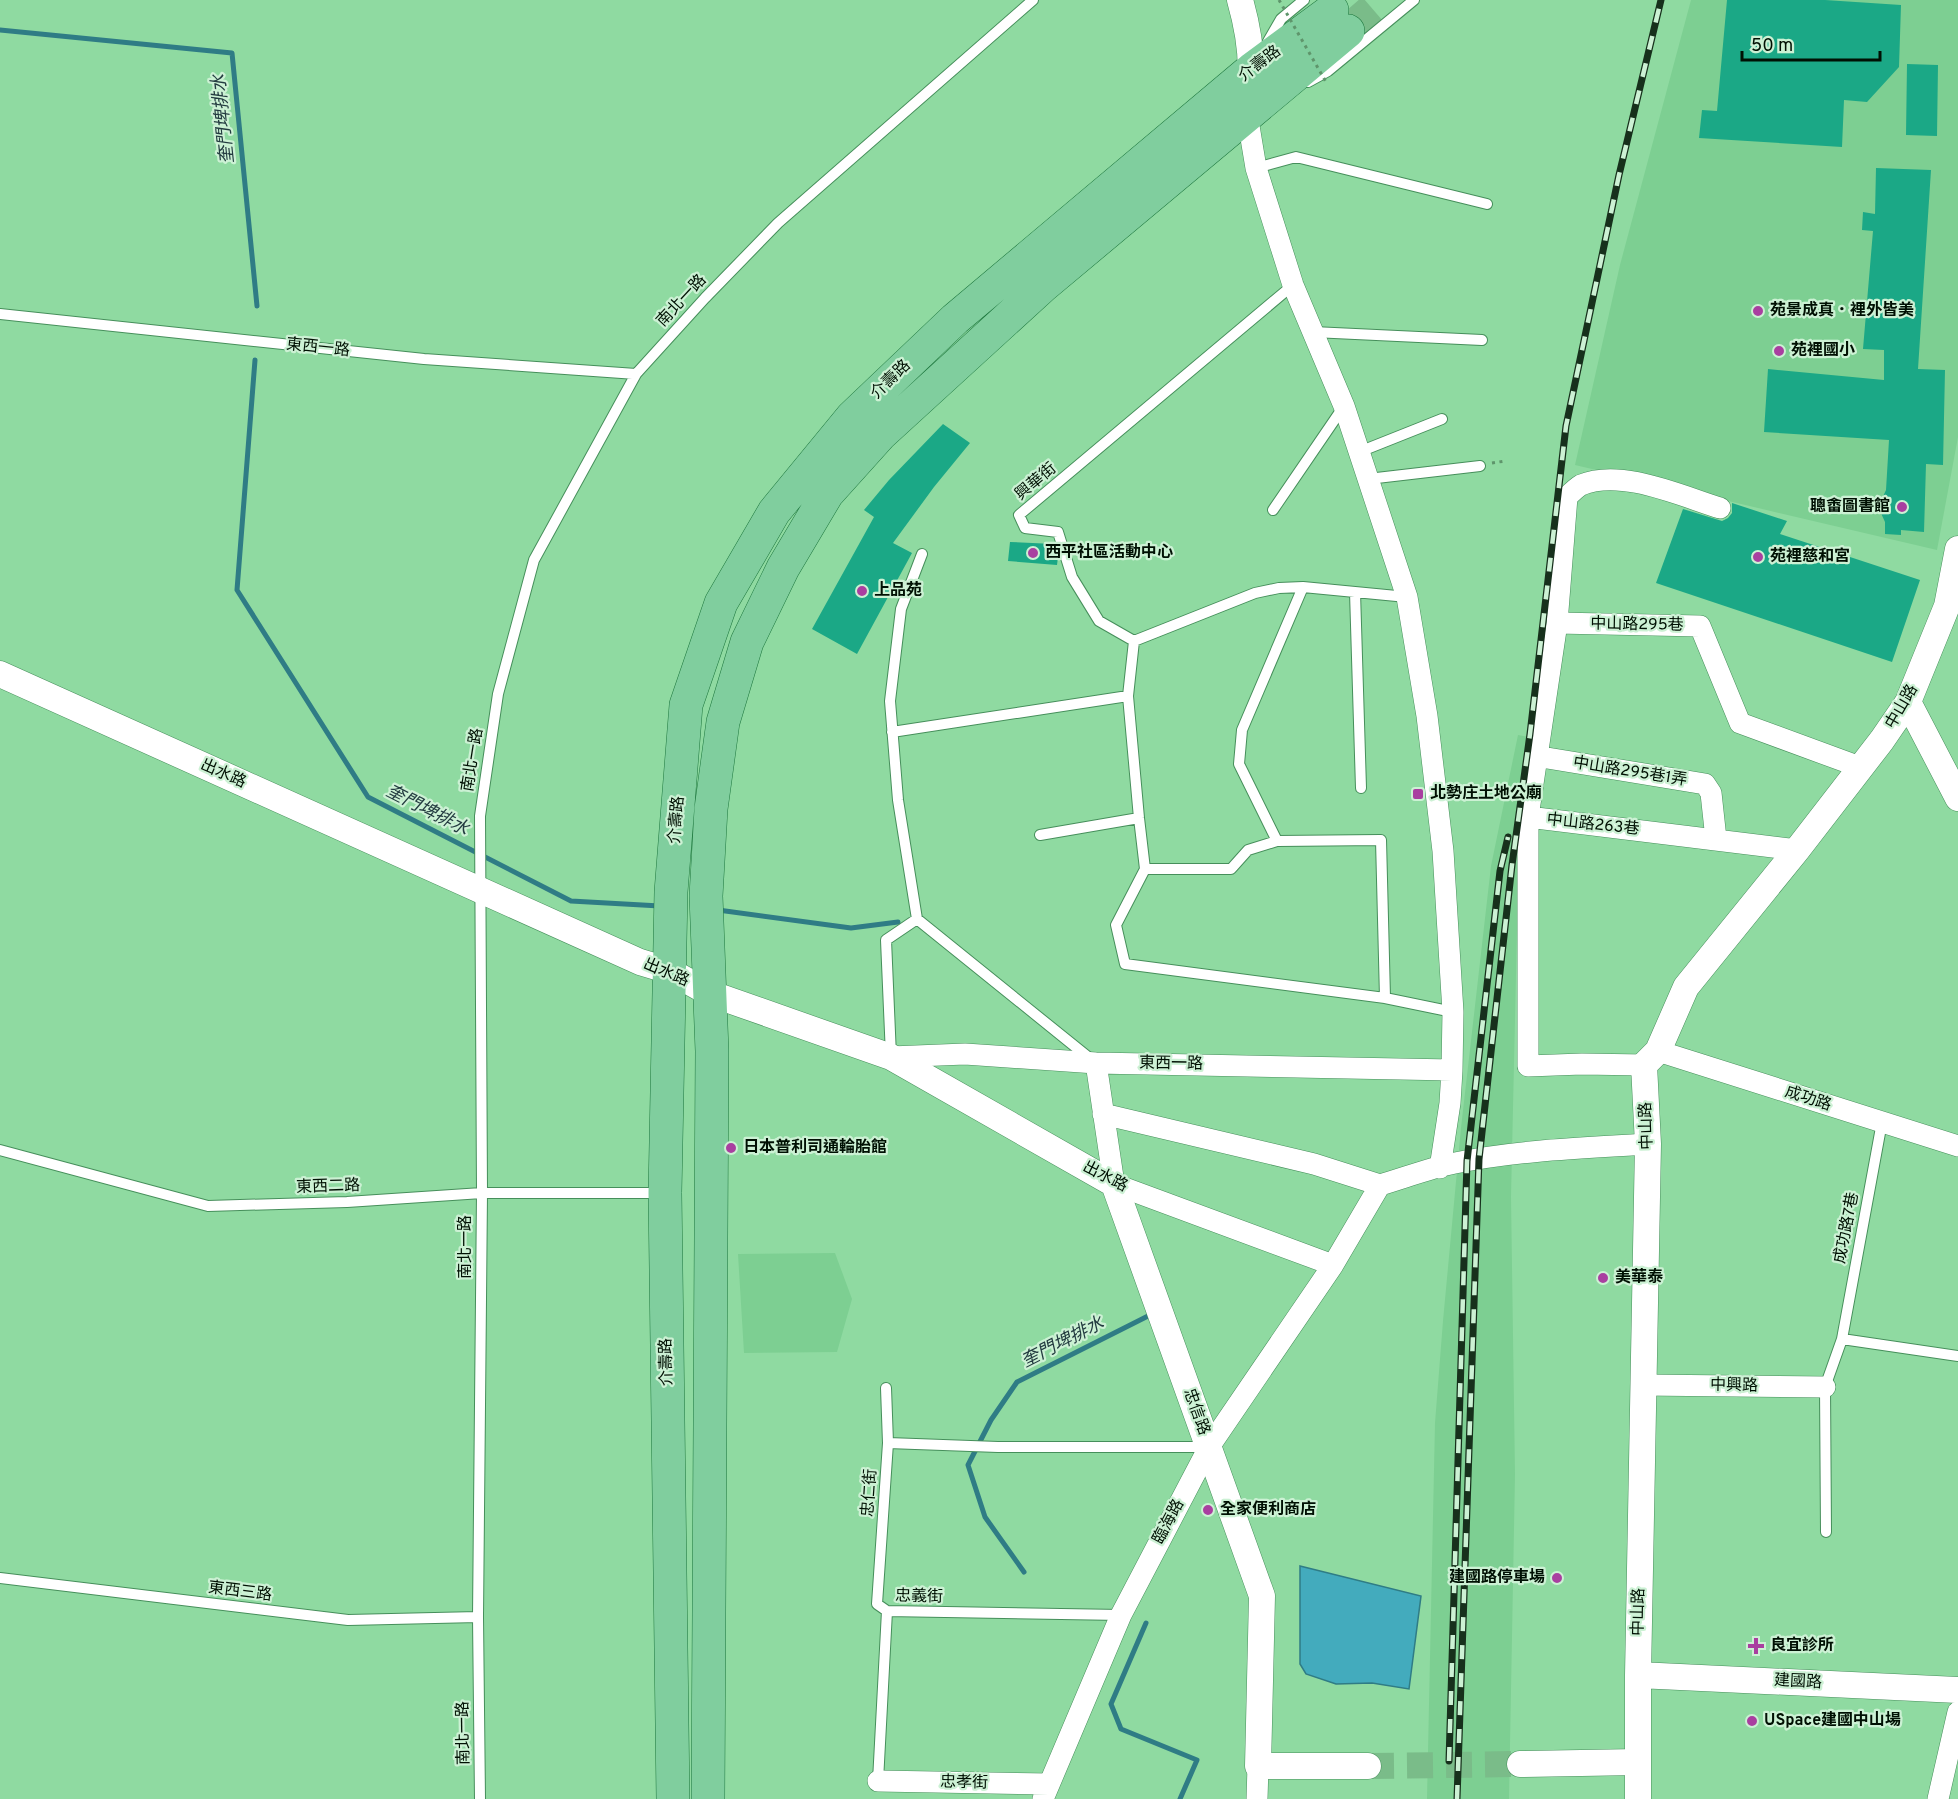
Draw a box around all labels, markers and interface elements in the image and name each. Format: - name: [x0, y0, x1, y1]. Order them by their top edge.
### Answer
- scale bar: [1742, 24, 1880, 62]
- text: 50 m: [1751, 35, 1793, 58]
- street label: 介壽路: [1235, 42, 1285, 86]
- water label: 奎門埤排水: [208, 72, 240, 165]
- street label: 南北一路: [653, 271, 711, 331]
- place label: 苑景成真．裡外皆美: [1770, 300, 1914, 321]
- marker: 苑景成真．裡外皆美: [1751, 304, 1765, 318]
- street label: 東西一路: [285, 335, 351, 361]
- place label: 苑裡國小: [1791, 341, 1855, 361]
- marker: 苑裡國小: [1772, 344, 1786, 358]
- street label: 介壽路: [867, 356, 915, 404]
- street label: 興華街: [1011, 459, 1061, 505]
- place label: 聰畬圖書館: [1810, 497, 1890, 517]
- marker: 聰畬圖書館: [1895, 500, 1909, 514]
- place label: 西平社區活動中心: [1045, 542, 1173, 563]
- marker: 西平社區活動中心: [1026, 546, 1040, 560]
- place label: 苑裡慈和宮: [1770, 547, 1850, 567]
- marker: 苑裡慈和宮: [1751, 550, 1765, 564]
- place label: 上品苑: [874, 581, 922, 601]
- marker: 上品苑: [855, 584, 869, 598]
- street label: 中山路295巷: [1590, 614, 1684, 636]
- street label: 中山路: [1881, 681, 1923, 733]
- street label: 南北一路: [458, 727, 488, 793]
- street label: 中山路295巷1弄: [1572, 753, 1688, 791]
- street label: 出水路: [197, 755, 249, 793]
- water label: 奎門埤排水: [382, 780, 473, 842]
- place label: 北勢庄土地公廟: [1430, 784, 1542, 804]
- marker: 北勢庄土地公廟: [1411, 787, 1425, 801]
- street label: 介壽路: [665, 795, 689, 845]
- street label: 中山路263巷: [1546, 810, 1640, 840]
- street label: 出水路: [640, 954, 692, 992]
- street label: 東西一路: [1139, 1053, 1203, 1075]
- street label: 成功路: [1782, 1082, 1834, 1116]
- street label: 中山路: [1636, 1102, 1658, 1150]
- place label: 日本普利司通輪胎館: [743, 1137, 887, 1158]
- marker: 日本普利司通輪胎館: [724, 1141, 738, 1155]
- street label: 出水路: [1079, 1157, 1131, 1197]
- street label: 東西二路: [296, 1176, 360, 1198]
- street label: 成功路7巷: [1830, 1191, 1864, 1265]
- street label: 南北一路: [456, 1215, 476, 1279]
- place label: 美華泰: [1615, 1267, 1663, 1288]
- marker: 美華泰: [1596, 1271, 1610, 1285]
- water label: 奎門埤排水: [1018, 1312, 1109, 1374]
- street label: 介壽路: [657, 1338, 677, 1386]
- street label: 中興路: [1710, 1376, 1758, 1396]
- street label: 忠信路: [1178, 1386, 1214, 1438]
- street label: 忠仁街: [858, 1468, 882, 1518]
- street label: 臨海路: [1149, 1496, 1189, 1548]
- place label: 全家便利商店: [1220, 1500, 1316, 1520]
- marker: 全家便利商店: [1201, 1503, 1215, 1517]
- place label: 建國路停車場: [1449, 1568, 1545, 1588]
- marker: 建國路停車場: [1550, 1571, 1564, 1585]
- street label: 東西三路: [207, 1578, 273, 1606]
- street label: 忠義街: [895, 1587, 943, 1607]
- street label: 中山路: [1629, 1588, 1649, 1636]
- place label: 良宜診所: [1770, 1636, 1834, 1656]
- marker: 良宜診所: [1747, 1637, 1765, 1655]
- street label: 建國路: [1774, 1671, 1822, 1693]
- street label: 南北一路: [453, 1701, 475, 1765]
- place label: USpace建國中山場: [1764, 1711, 1901, 1731]
- marker: USpace建國中山場: [1745, 1714, 1759, 1728]
- street label: 忠孝街: [940, 1773, 988, 1793]

